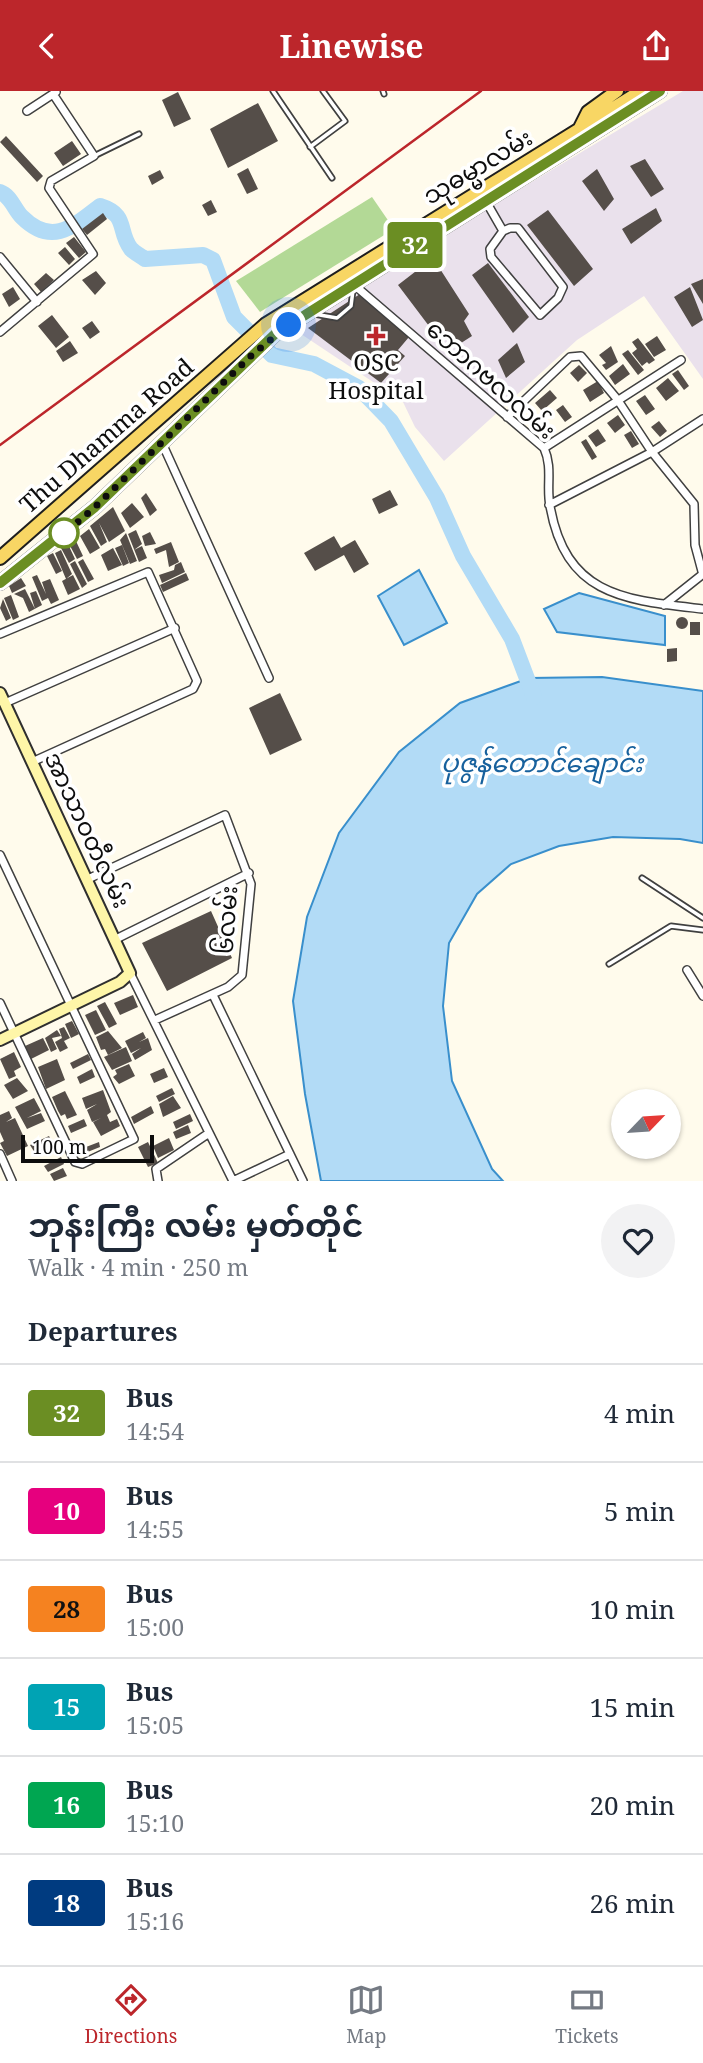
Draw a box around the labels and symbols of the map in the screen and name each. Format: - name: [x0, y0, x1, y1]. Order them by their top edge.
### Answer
- street label: သုဓမ္မာလမ်း: [416, 120, 540, 215]
- line badge: 32: [384, 222, 446, 268]
- your location: [271, 307, 306, 342]
- street label: ဘောဂဗလလမ်း: [420, 312, 564, 446]
- marker: OSC Hospital: [366, 326, 386, 346]
- place label: OSC Hospital: [328, 345, 424, 406]
- street label: Thu Dhamma Road: [12, 350, 200, 520]
- unlabelled marker: [49, 518, 79, 548]
- water label: ပုဇွန်တောင်ချောင်း: [441, 744, 645, 785]
- street label: အာသာဝတီလမ်း: [38, 746, 139, 913]
- street label: ၆လမ်း: [207, 884, 244, 955]
- north arrow: [611, 1089, 681, 1159]
- scale bar: [21, 1132, 154, 1164]

